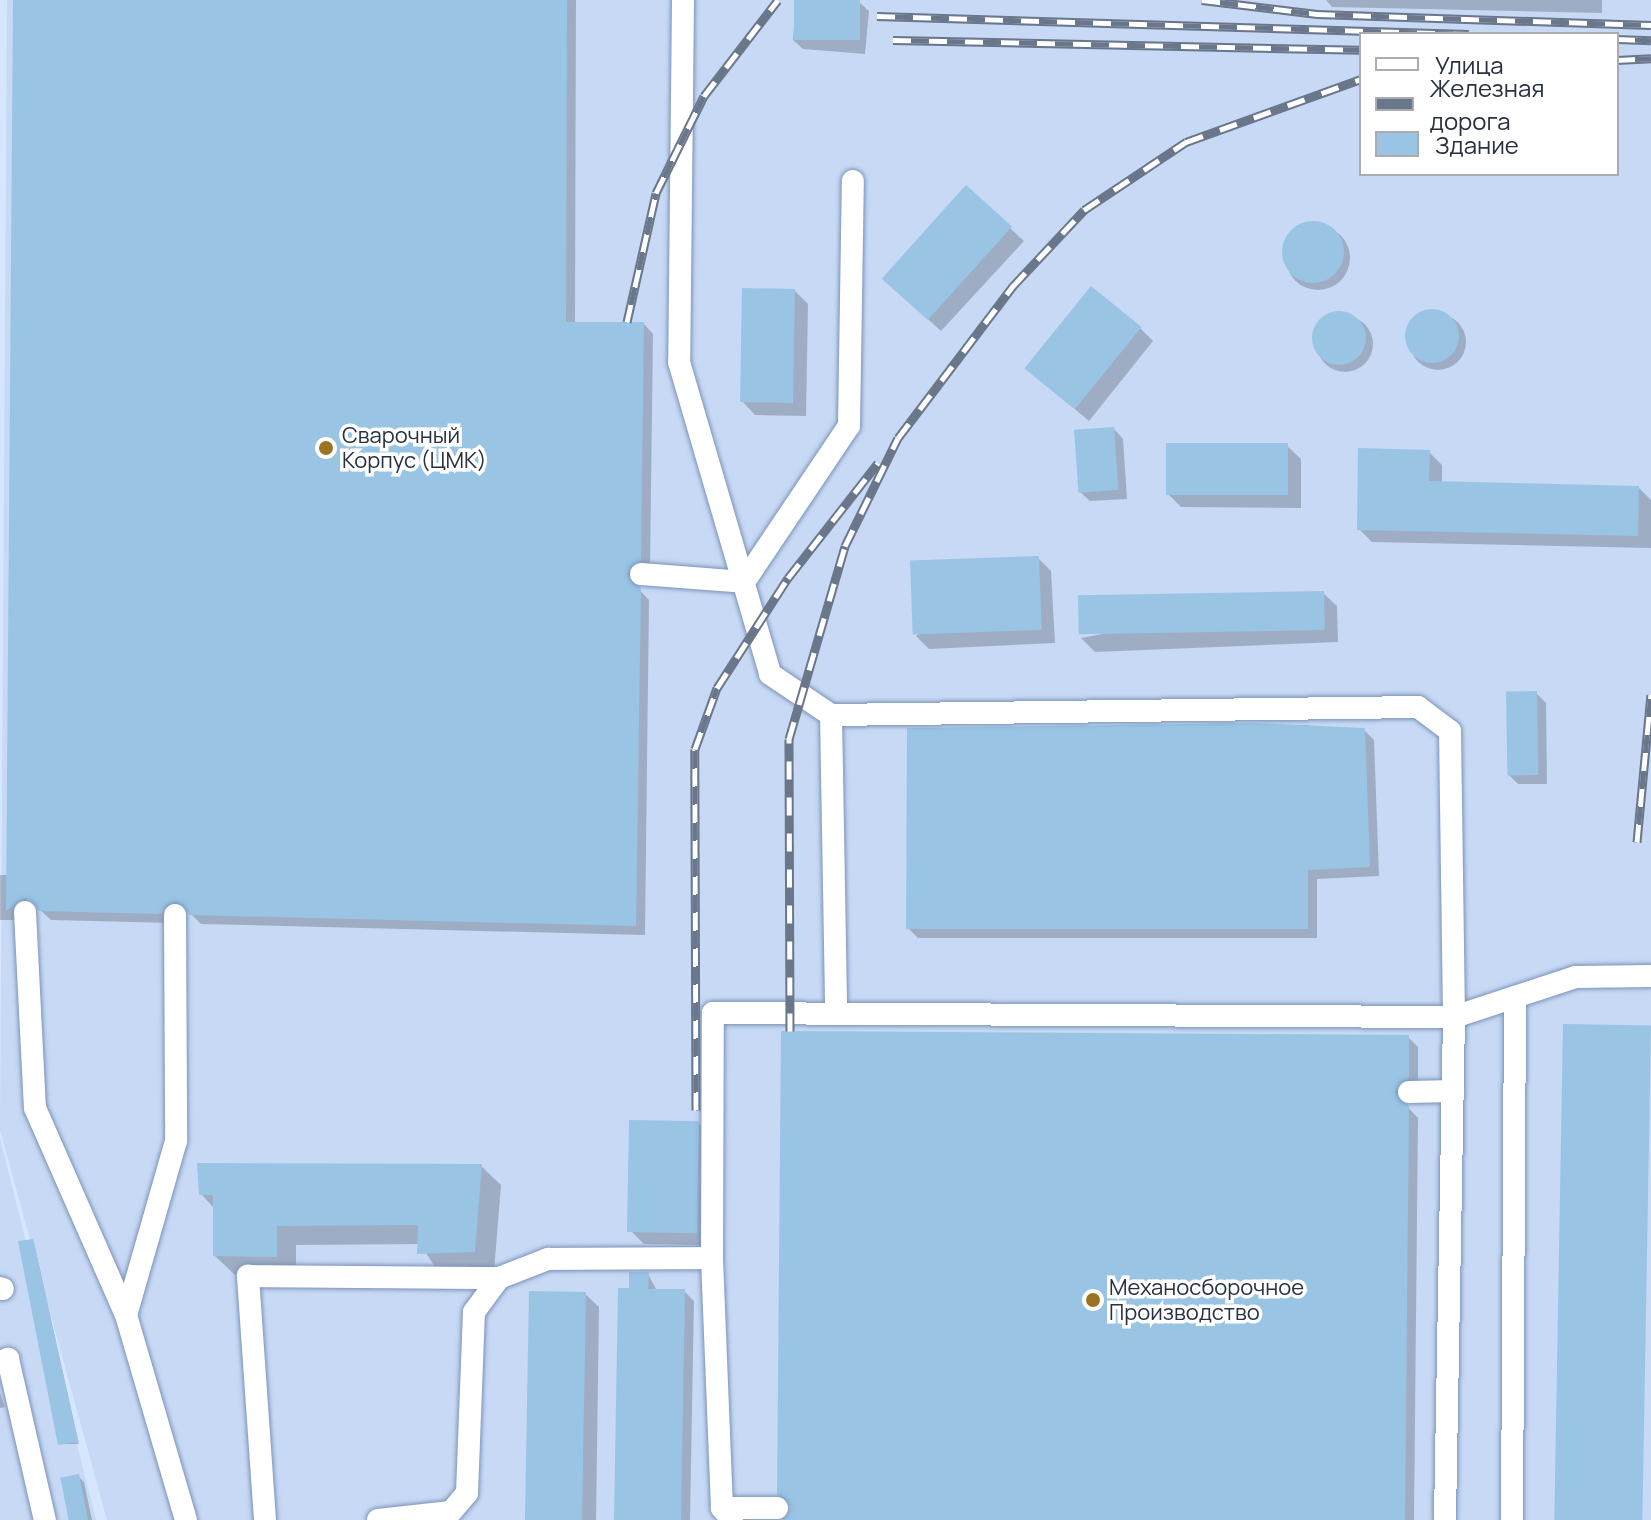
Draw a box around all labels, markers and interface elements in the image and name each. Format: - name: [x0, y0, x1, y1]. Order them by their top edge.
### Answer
- legend: [1359, 32, 1619, 176]
- text: Улица: [1435, 48, 1504, 81]
- text: Железная дорога: [1430, 71, 1545, 137]
- text: Здание: [1435, 128, 1519, 161]
- place label: Сварочный Корпус (ЦМК): [342, 422, 487, 474]
- marker: Сварочный Корпус (ЦМК): [317, 439, 335, 457]
- place label: Механосборочное Производство: [1109, 1274, 1304, 1326]
- marker: Механосборочное Производство: [1084, 1291, 1102, 1309]

